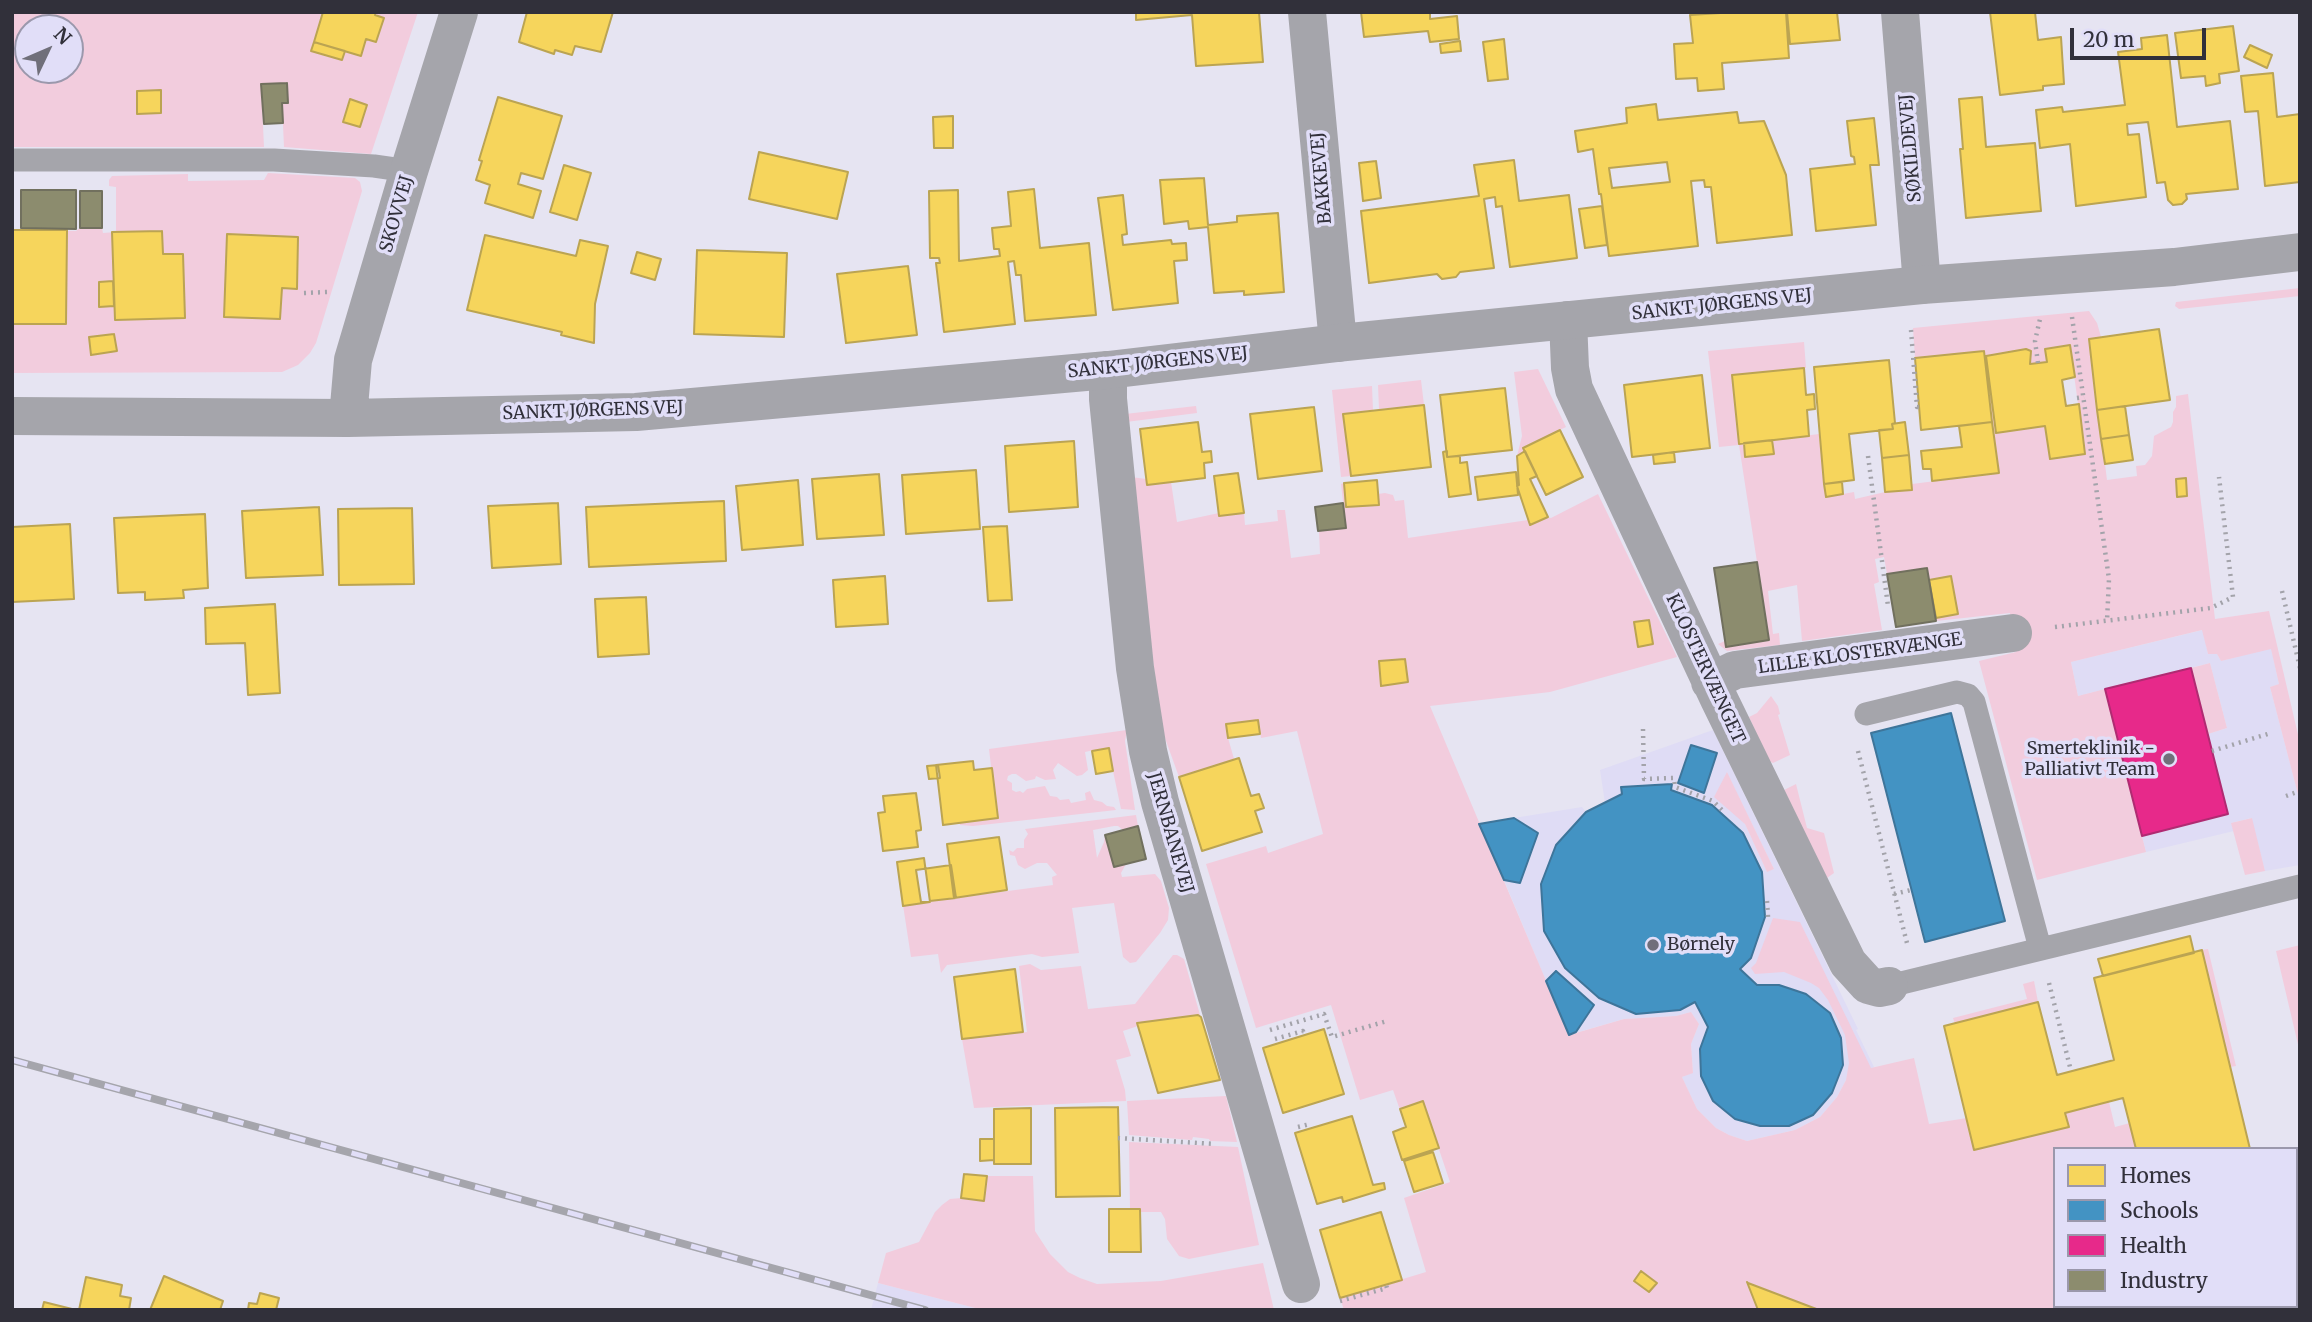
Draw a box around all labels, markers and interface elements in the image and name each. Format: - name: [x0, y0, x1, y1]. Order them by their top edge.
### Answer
- north arrow: [14, 14, 84, 84]
- scale bar: [2074, 14, 2210, 58]
- text: N: [49, 22, 77, 50]
- text: 20 m: [2083, 26, 2134, 53]
- street label: SØKILDEVEJ: [1895, 93, 1927, 203]
- street label: BAKKEVEJ: [1307, 131, 1337, 225]
- street label: SKOVVEJ: [376, 173, 418, 255]
- street label: SANKT JØRGENS VEJ: [1631, 285, 1813, 325]
- street label: SANKT JØRGENS VEJ: [1067, 343, 1249, 383]
- street label: SANKT JØRGENS VEJ: [502, 397, 684, 425]
- street label: KLOSTERVÆNGET: [1661, 591, 1749, 747]
- street label: LILLE KLOSTERVÆNGE: [1757, 629, 1963, 679]
- place label: Smerteklinik - Palliativt Team: [2024, 738, 2155, 780]
- marker: Smerteklinik - Palliativt Team: [2161, 751, 2177, 767]
- street label: JERNBANEVEJ: [1142, 770, 1198, 896]
- place label: Børnely: [1667, 934, 1735, 956]
- marker: Børnely: [1645, 937, 1661, 953]
- legend: [2053, 1147, 2298, 1308]
- text: Homes: [2120, 1162, 2191, 1189]
- text: Schools: [2120, 1197, 2199, 1224]
- text: Health: [2120, 1232, 2187, 1259]
- text: Industry: [2120, 1267, 2208, 1294]

